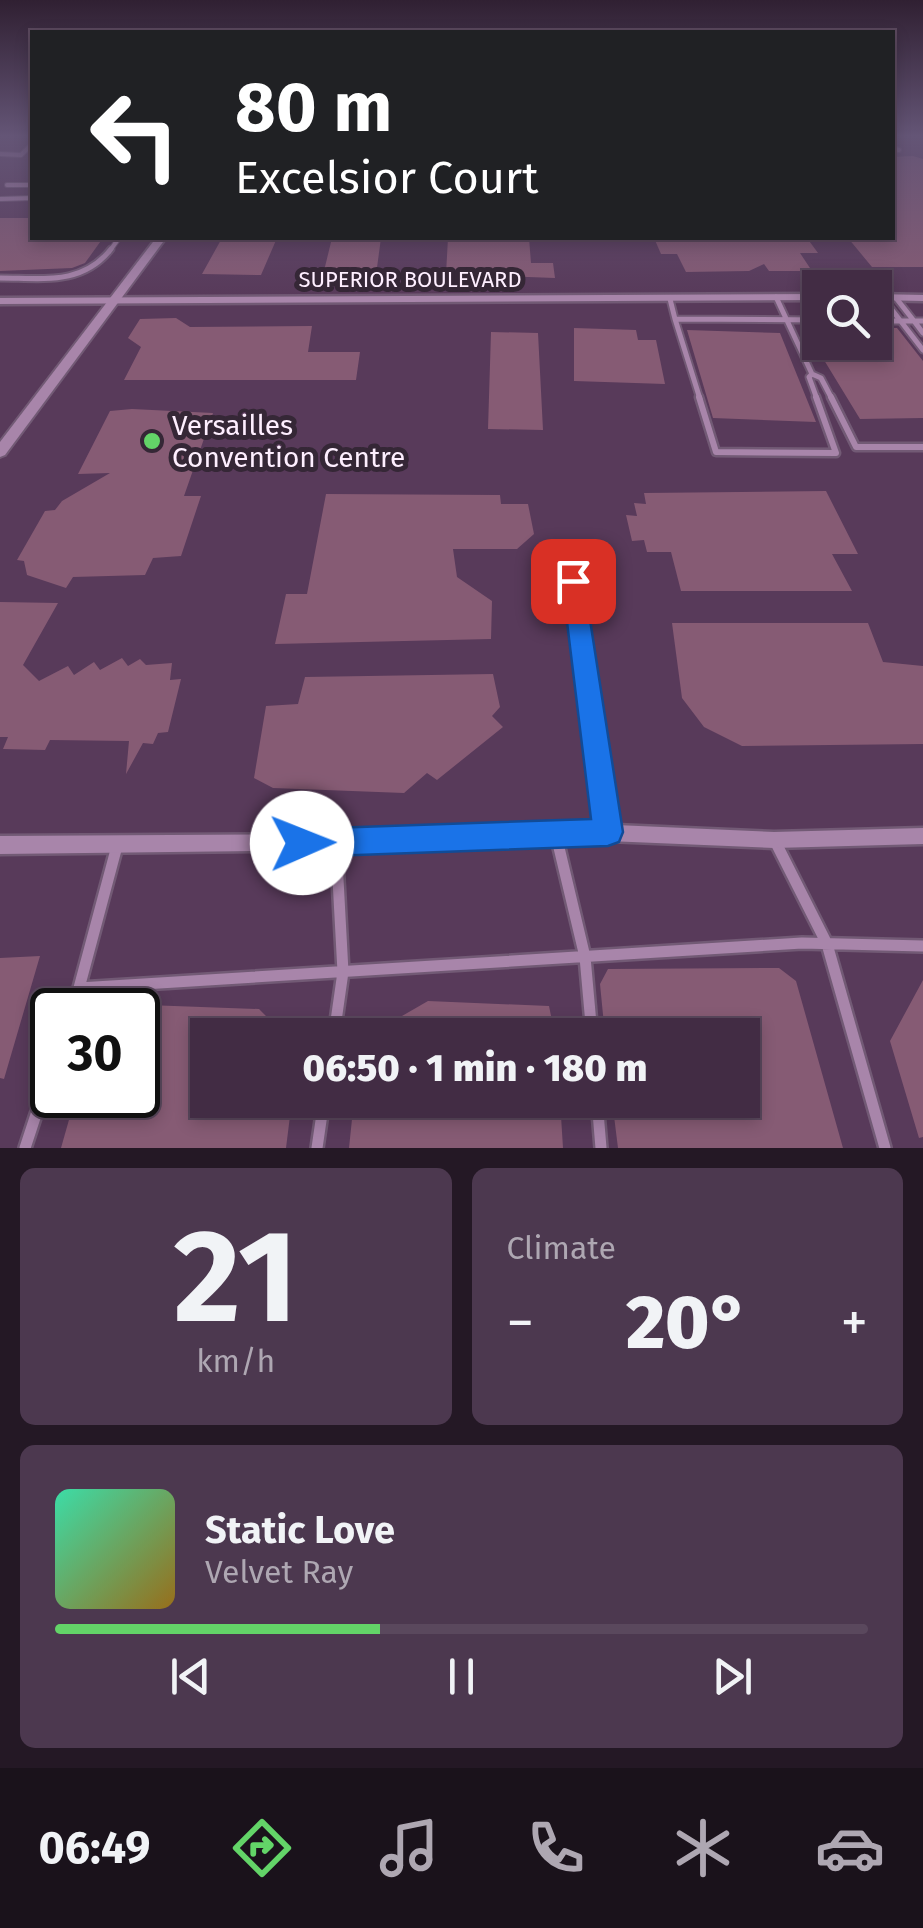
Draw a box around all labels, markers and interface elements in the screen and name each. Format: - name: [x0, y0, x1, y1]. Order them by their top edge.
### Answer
- text: 80 m: [235, 66, 392, 150]
- icon: left: [70, 70, 200, 200]
- text: Excelsior Court: [235, 151, 538, 205]
- street label: SUPERIOR BOULEVARD: [298, 266, 522, 293]
- map controls: [802, 270, 892, 360]
- button: search: [802, 270, 892, 360]
- place label: Versailles Convention Centre: [172, 409, 405, 474]
- marker: Versailles Convention Centre: [141, 430, 163, 452]
- pin: [531, 539, 616, 624]
- icon: arrive: [546, 554, 601, 609]
- position arrow: [250, 791, 354, 895]
- speed limit sign: 30: [30, 988, 160, 1118]
- text: 06:50 · 1 min · 180 m: [303, 1045, 647, 1091]
- text: 21: [173, 1199, 298, 1355]
- text: Climate: [507, 1229, 616, 1267]
- text: 20°: [626, 1278, 749, 1368]
- text: −: [507, 1290, 534, 1356]
- text: +: [841, 1290, 868, 1356]
- text: km/h: [196, 1342, 275, 1380]
- text: Static Love: [205, 1507, 395, 1553]
- text: Velvet Ray: [205, 1553, 353, 1591]
- icon: previous: [163, 1649, 218, 1704]
- icon: pause: [434, 1649, 489, 1704]
- icon: next: [705, 1649, 760, 1704]
- icon: directions: [227, 1813, 297, 1883]
- icon: music: [374, 1813, 444, 1883]
- icon: phone: [521, 1813, 591, 1883]
- icon: climate: [668, 1813, 738, 1883]
- icon: car: [815, 1813, 885, 1883]
- text: 06:49: [38, 1821, 150, 1875]

